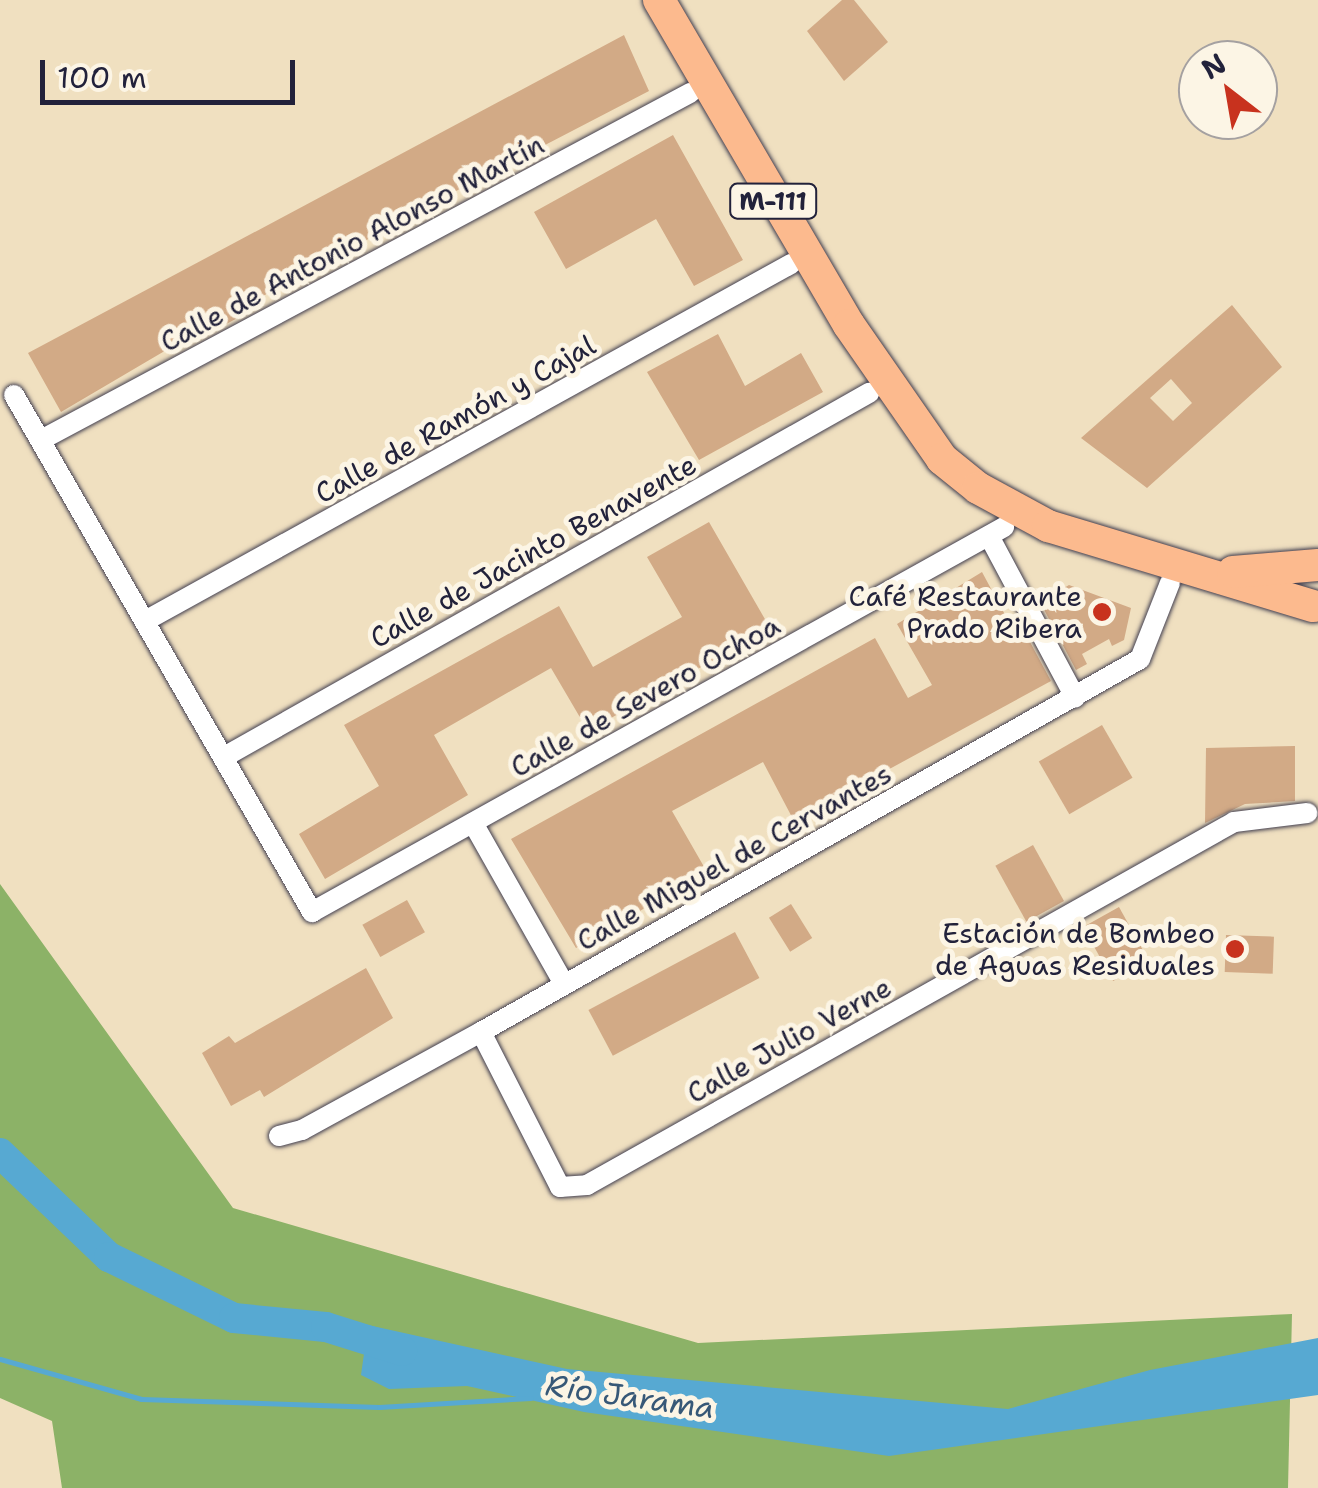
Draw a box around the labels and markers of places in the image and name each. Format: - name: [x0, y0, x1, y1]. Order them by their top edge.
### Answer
- place label: Café Restaurante Prado Ribera: [849, 579, 1082, 645]
- marker: Café Restaurante Prado Ribera: [1091, 601, 1113, 623]
- place label: Estación de Bombeo de Aguas Residuales: [935, 916, 1215, 982]
- marker: Estación de Bombeo de Aguas Residuales: [1224, 938, 1246, 960]

